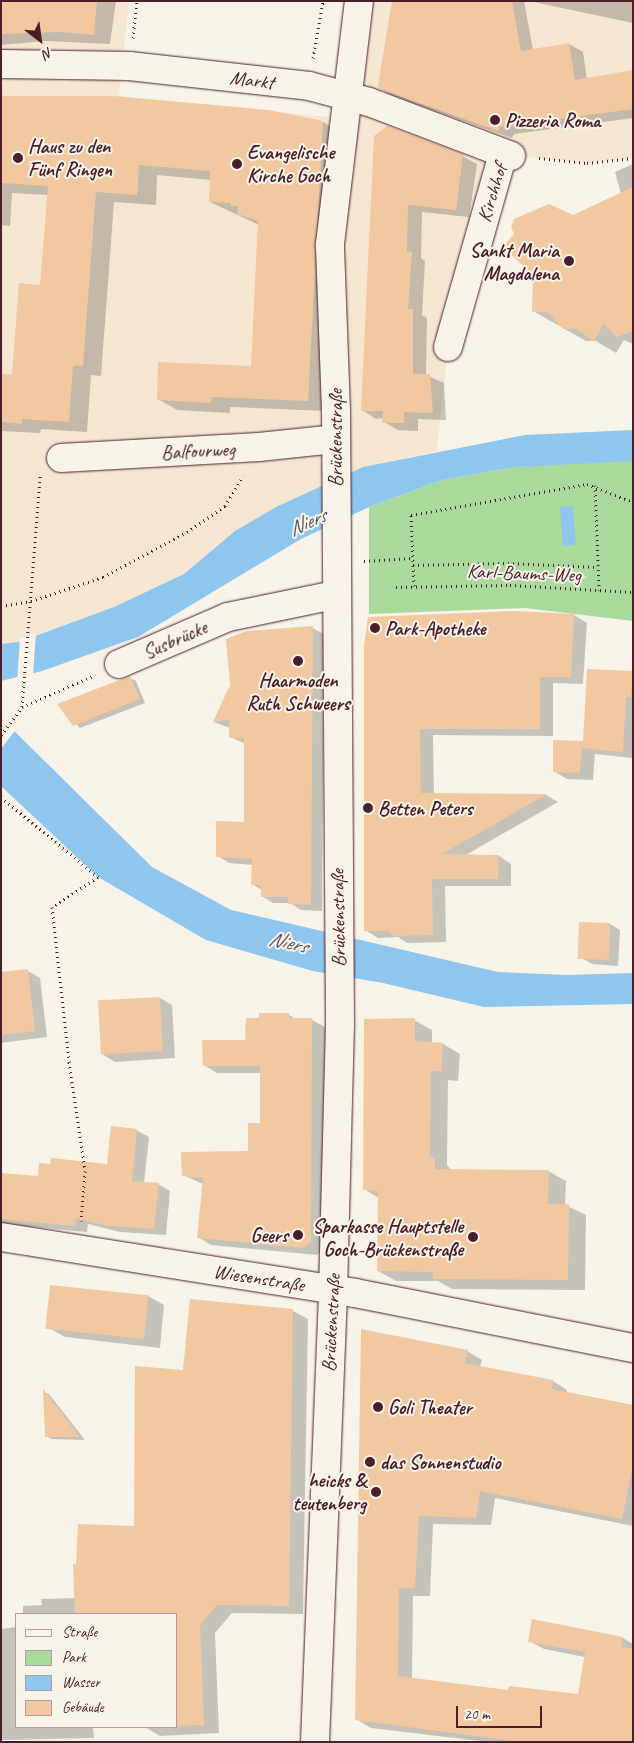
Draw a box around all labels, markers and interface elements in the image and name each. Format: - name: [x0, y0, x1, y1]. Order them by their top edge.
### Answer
- north arrow: [15, 15, 65, 65]
- text: N: [40, 44, 56, 63]
- street label: Markt: [229, 65, 275, 95]
- place label: Pizzeria Roma: [505, 108, 600, 132]
- marker: Pizzeria Roma: [489, 114, 501, 126]
- place label: Haus zu den Fünf Ringen: [28, 134, 112, 181]
- place label: Evangelische Kirche Goch: [247, 140, 334, 187]
- marker: Haus zu den Fünf Ringen: [12, 152, 24, 164]
- marker: Evangelische Kirche Goch: [231, 158, 243, 170]
- street label: Kirchhof: [472, 161, 512, 225]
- place label: Sankt Maria Magdalena: [469, 238, 559, 285]
- marker: Sankt Maria Magdalena: [563, 255, 575, 267]
- street label: Brückenstraße: [323, 389, 347, 487]
- street label: Balfourweg: [160, 437, 236, 465]
- water label: Niers: [284, 503, 330, 541]
- street label: Karl-Baums-Weg: [466, 559, 582, 587]
- street label: Susbrücke: [139, 615, 211, 665]
- place label: Park-Apotheke: [385, 616, 485, 640]
- marker: Park-Apotheke: [369, 622, 381, 634]
- marker: Haarmoden Ruth Schweers: [292, 655, 304, 667]
- place label: Haarmoden Ruth Schweers: [247, 669, 349, 716]
- place label: Betten Peters: [378, 796, 472, 820]
- marker: Betten Peters: [362, 802, 374, 814]
- street label: Brückenstraße: [325, 869, 351, 967]
- water label: Niers: [266, 925, 310, 959]
- place label: Sparkasse Hauptstelle Goch-Brückenstraße: [312, 1214, 463, 1261]
- place label: Geers: [251, 1223, 288, 1247]
- marker: Geers: [292, 1229, 304, 1241]
- marker: Sparkasse Hauptstelle Goch-Brückenstraße: [467, 1231, 479, 1243]
- street label: Wiesenstraße: [212, 1259, 306, 1297]
- street label: Brückenstraße: [316, 1273, 346, 1373]
- place label: Goli Theater: [388, 1395, 472, 1419]
- marker: Goli Theater: [372, 1401, 384, 1413]
- place label: das Sonnenstudio: [380, 1450, 500, 1474]
- marker: das Sonnenstudio: [364, 1456, 376, 1468]
- place label: heicks & teutenberg: [293, 1468, 366, 1515]
- marker: heicks & teutenberg: [370, 1486, 382, 1498]
- legend: [15, 1613, 178, 1728]
- text: Straße: [62, 1623, 97, 1642]
- text: Park: [62, 1648, 86, 1667]
- text: Wasser: [62, 1673, 100, 1692]
- scale bar: [459, 1696, 545, 1728]
- text: Gebäude: [62, 1698, 104, 1717]
- text: 20 m: [464, 1705, 490, 1724]

